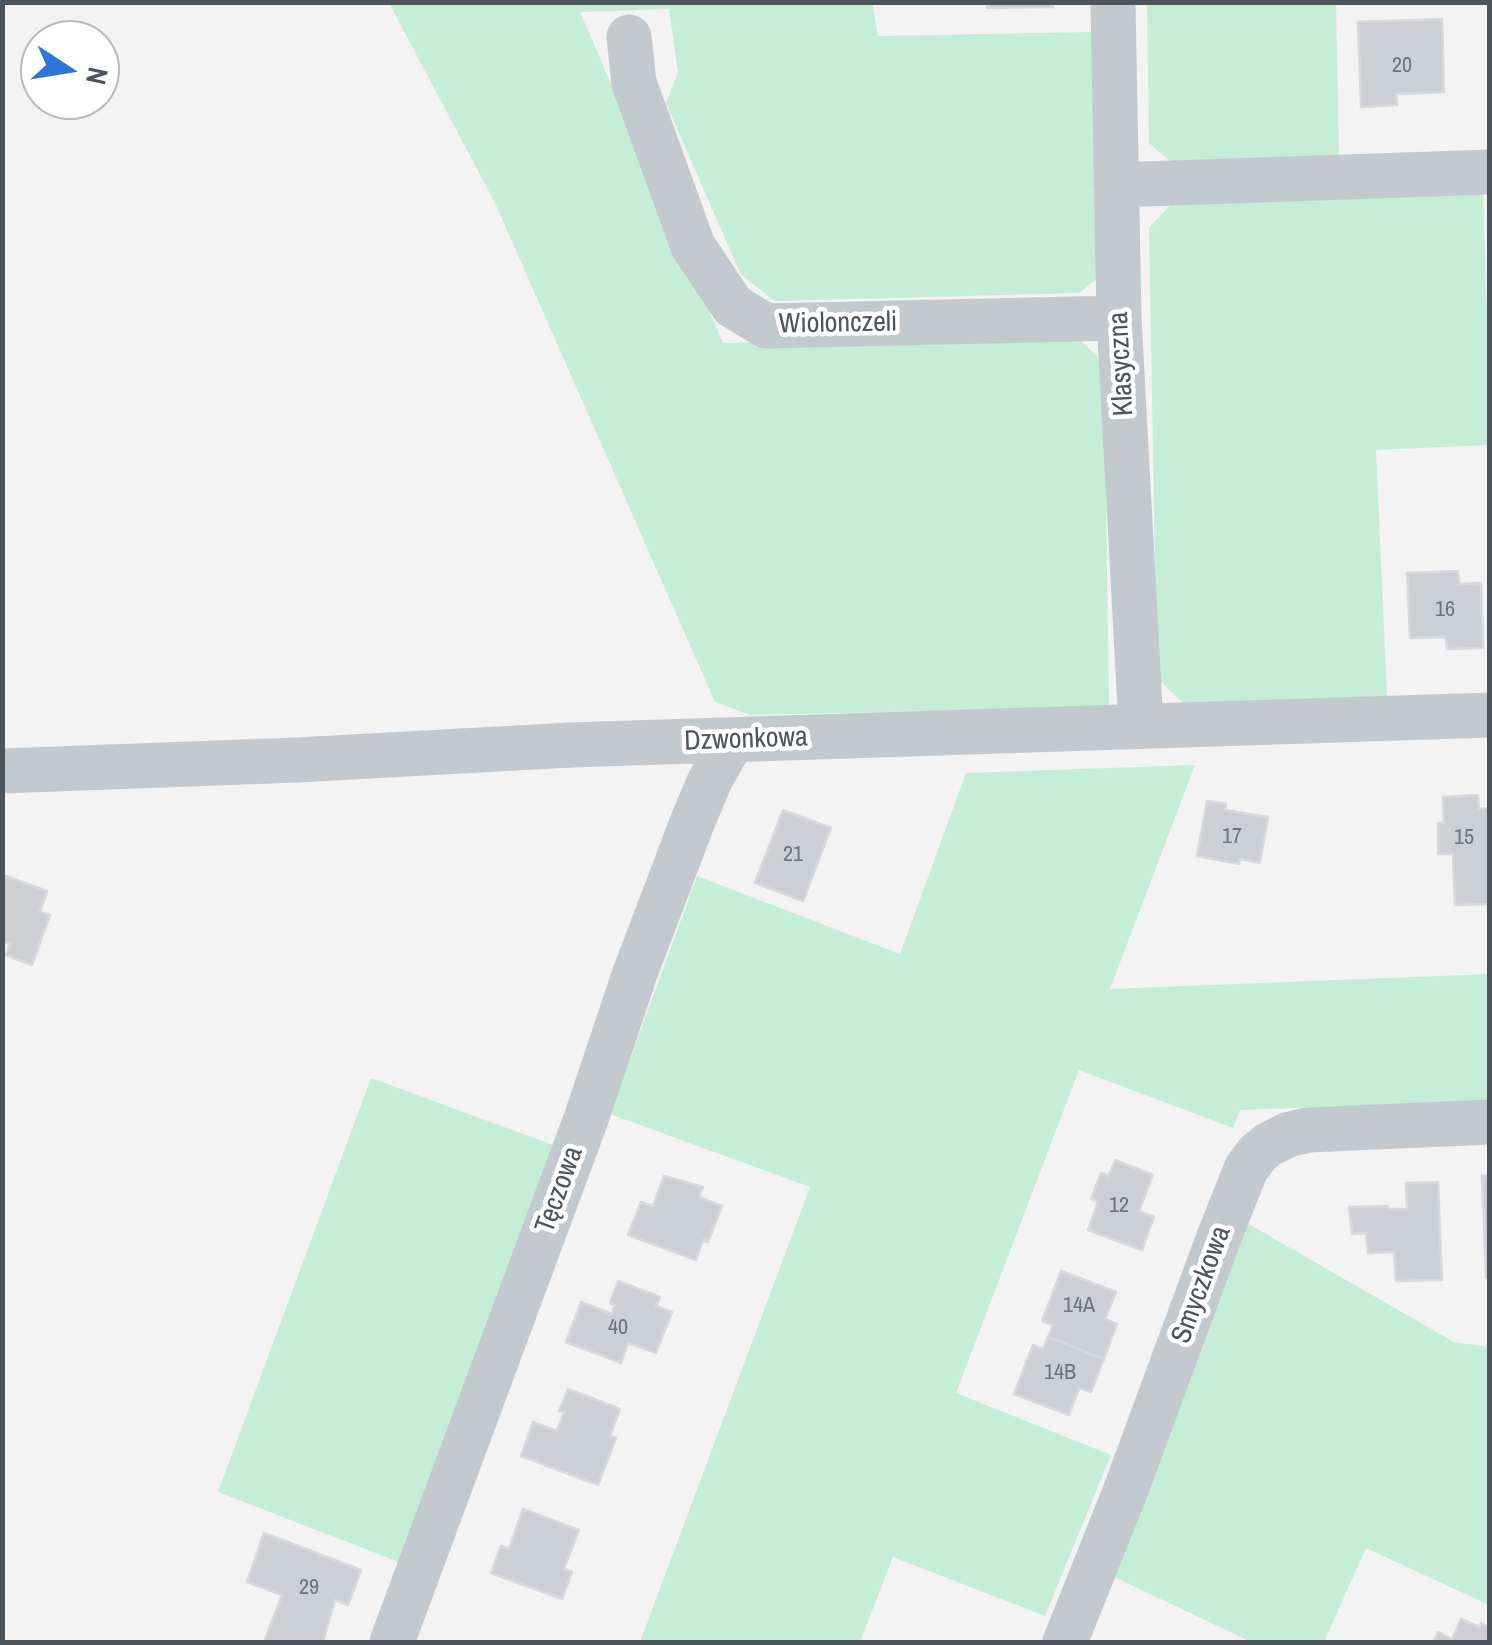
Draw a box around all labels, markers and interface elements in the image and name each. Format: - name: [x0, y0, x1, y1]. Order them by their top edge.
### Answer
- north arrow: [20, 20, 120, 120]
- house number: 20: [1392, 53, 1412, 79]
- text: N: [77, 64, 118, 88]
- street label: Wiolonczeli: [778, 306, 898, 342]
- street label: Klasyczna: [1102, 311, 1142, 417]
- house number: 16: [1435, 597, 1455, 623]
- street label: Dzwonkowa: [684, 721, 808, 759]
- house number: 17: [1222, 824, 1242, 850]
- house number: 15: [1454, 825, 1474, 851]
- house number: 21: [783, 842, 803, 868]
- street label: Tęczowa: [529, 1142, 591, 1238]
- house number: 12: [1109, 1193, 1129, 1219]
- street label: Smyczkowa: [1165, 1222, 1239, 1348]
- house number: 14A: [1063, 1293, 1095, 1319]
- house number: 40: [608, 1315, 628, 1341]
- house number: 14B: [1044, 1360, 1076, 1386]
- house number: 29: [299, 1575, 319, 1601]

